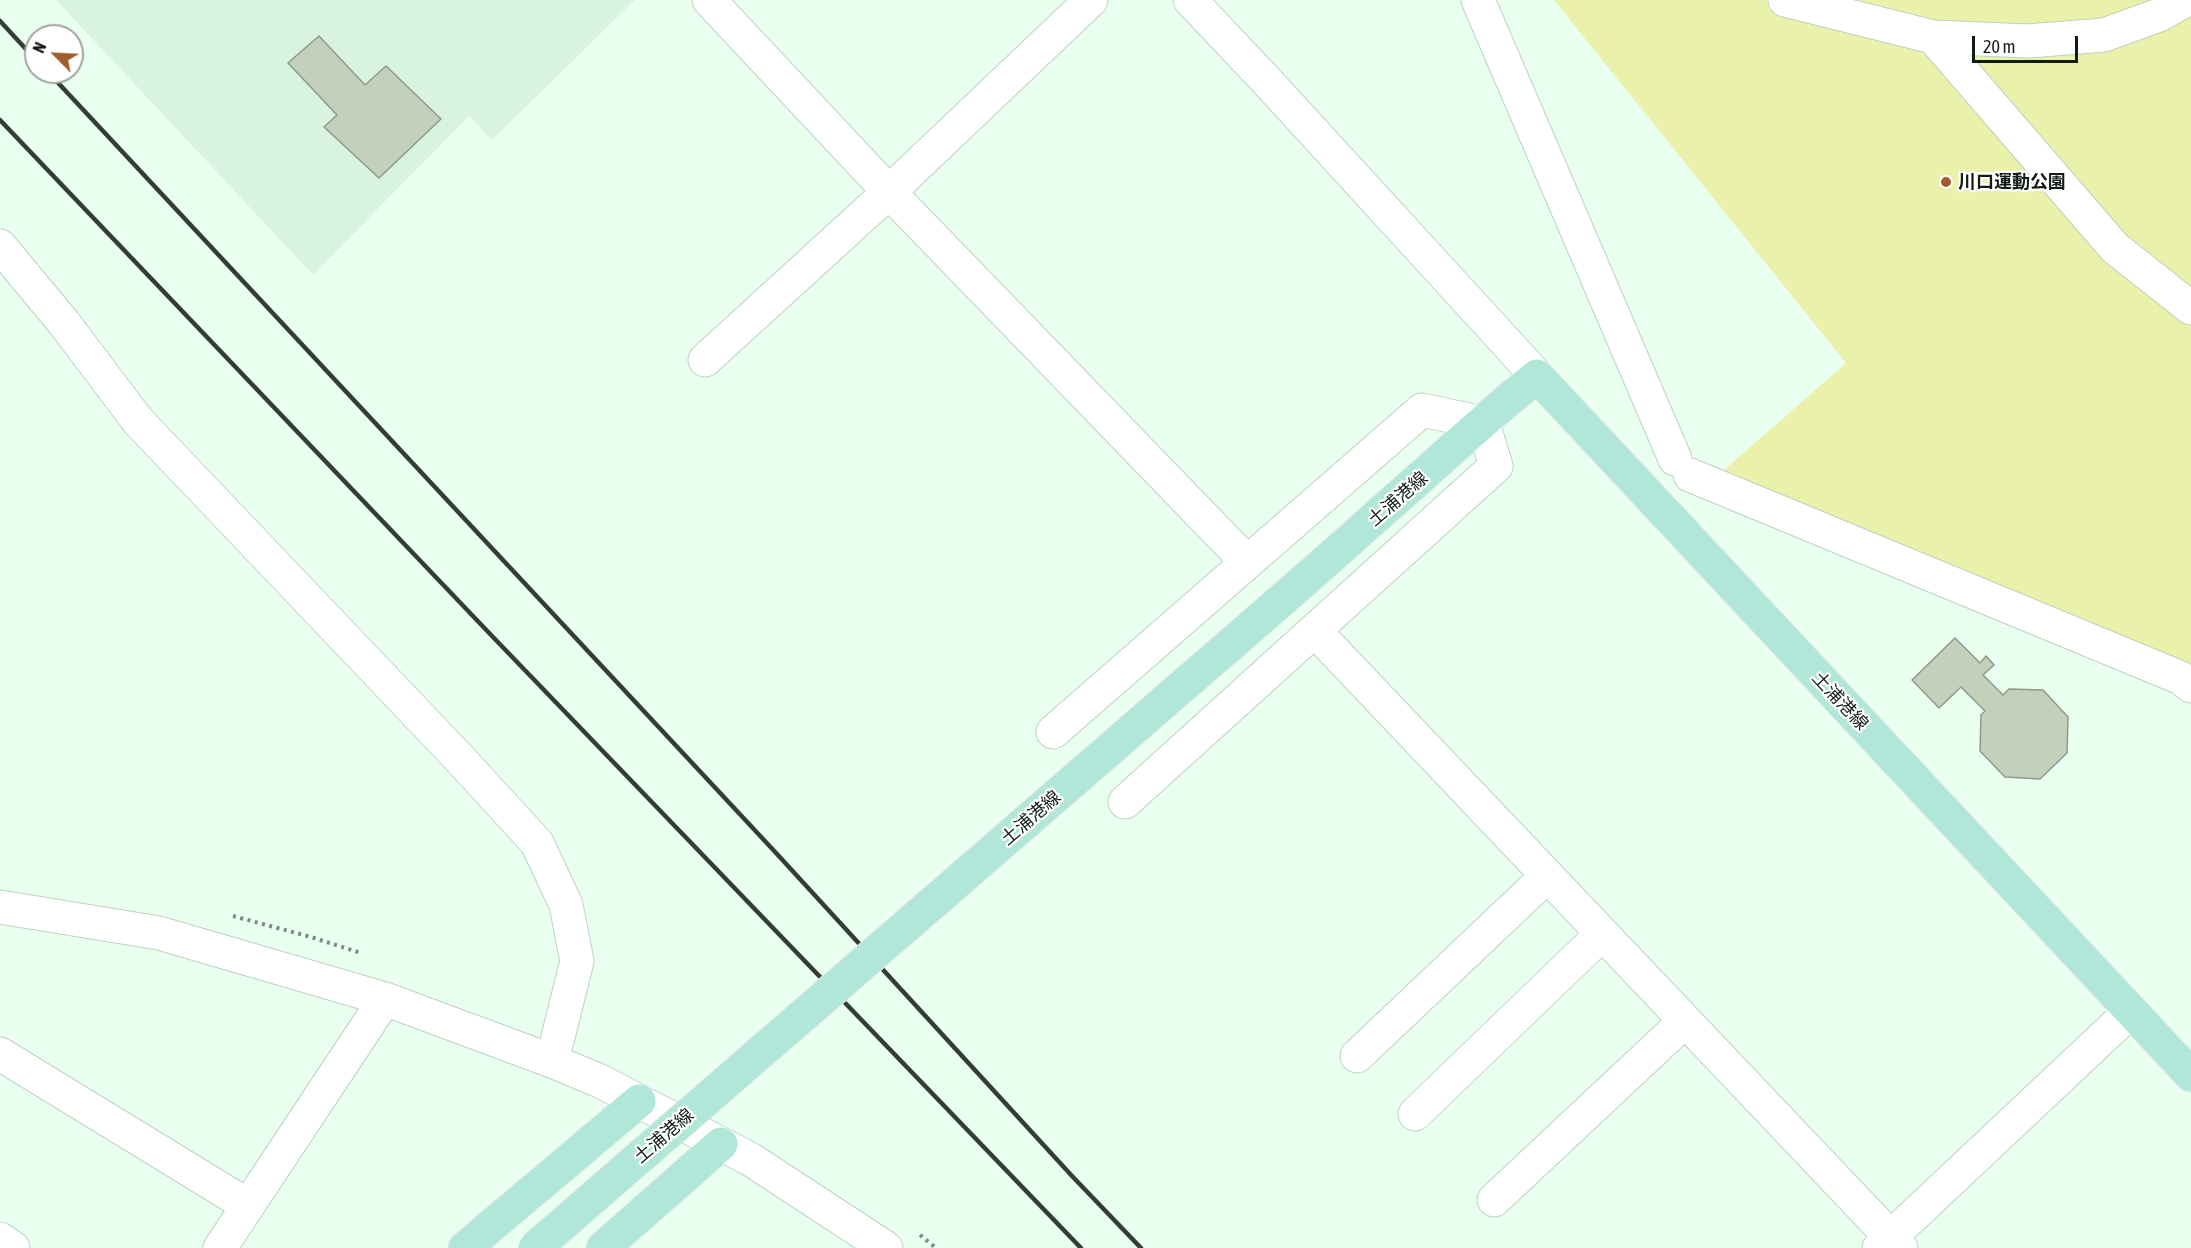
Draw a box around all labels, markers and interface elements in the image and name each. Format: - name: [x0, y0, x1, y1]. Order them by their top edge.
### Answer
- north arrow: [24, 24, 84, 84]
- scale bar: [1975, 24, 2082, 62]
- text: 20 m: [1983, 36, 2015, 57]
- text: N: [29, 40, 50, 55]
- place label: 川口運動公園: [1958, 171, 2066, 193]
- marker: 川口運動公園: [1939, 175, 1953, 189]
- street label: 土浦港線: [1364, 467, 1432, 531]
- street label: 土浦港線: [1808, 667, 1872, 735]
- street label: 土浦港線: [997, 786, 1065, 850]
- street label: 土浦港線: [630, 1104, 698, 1168]

